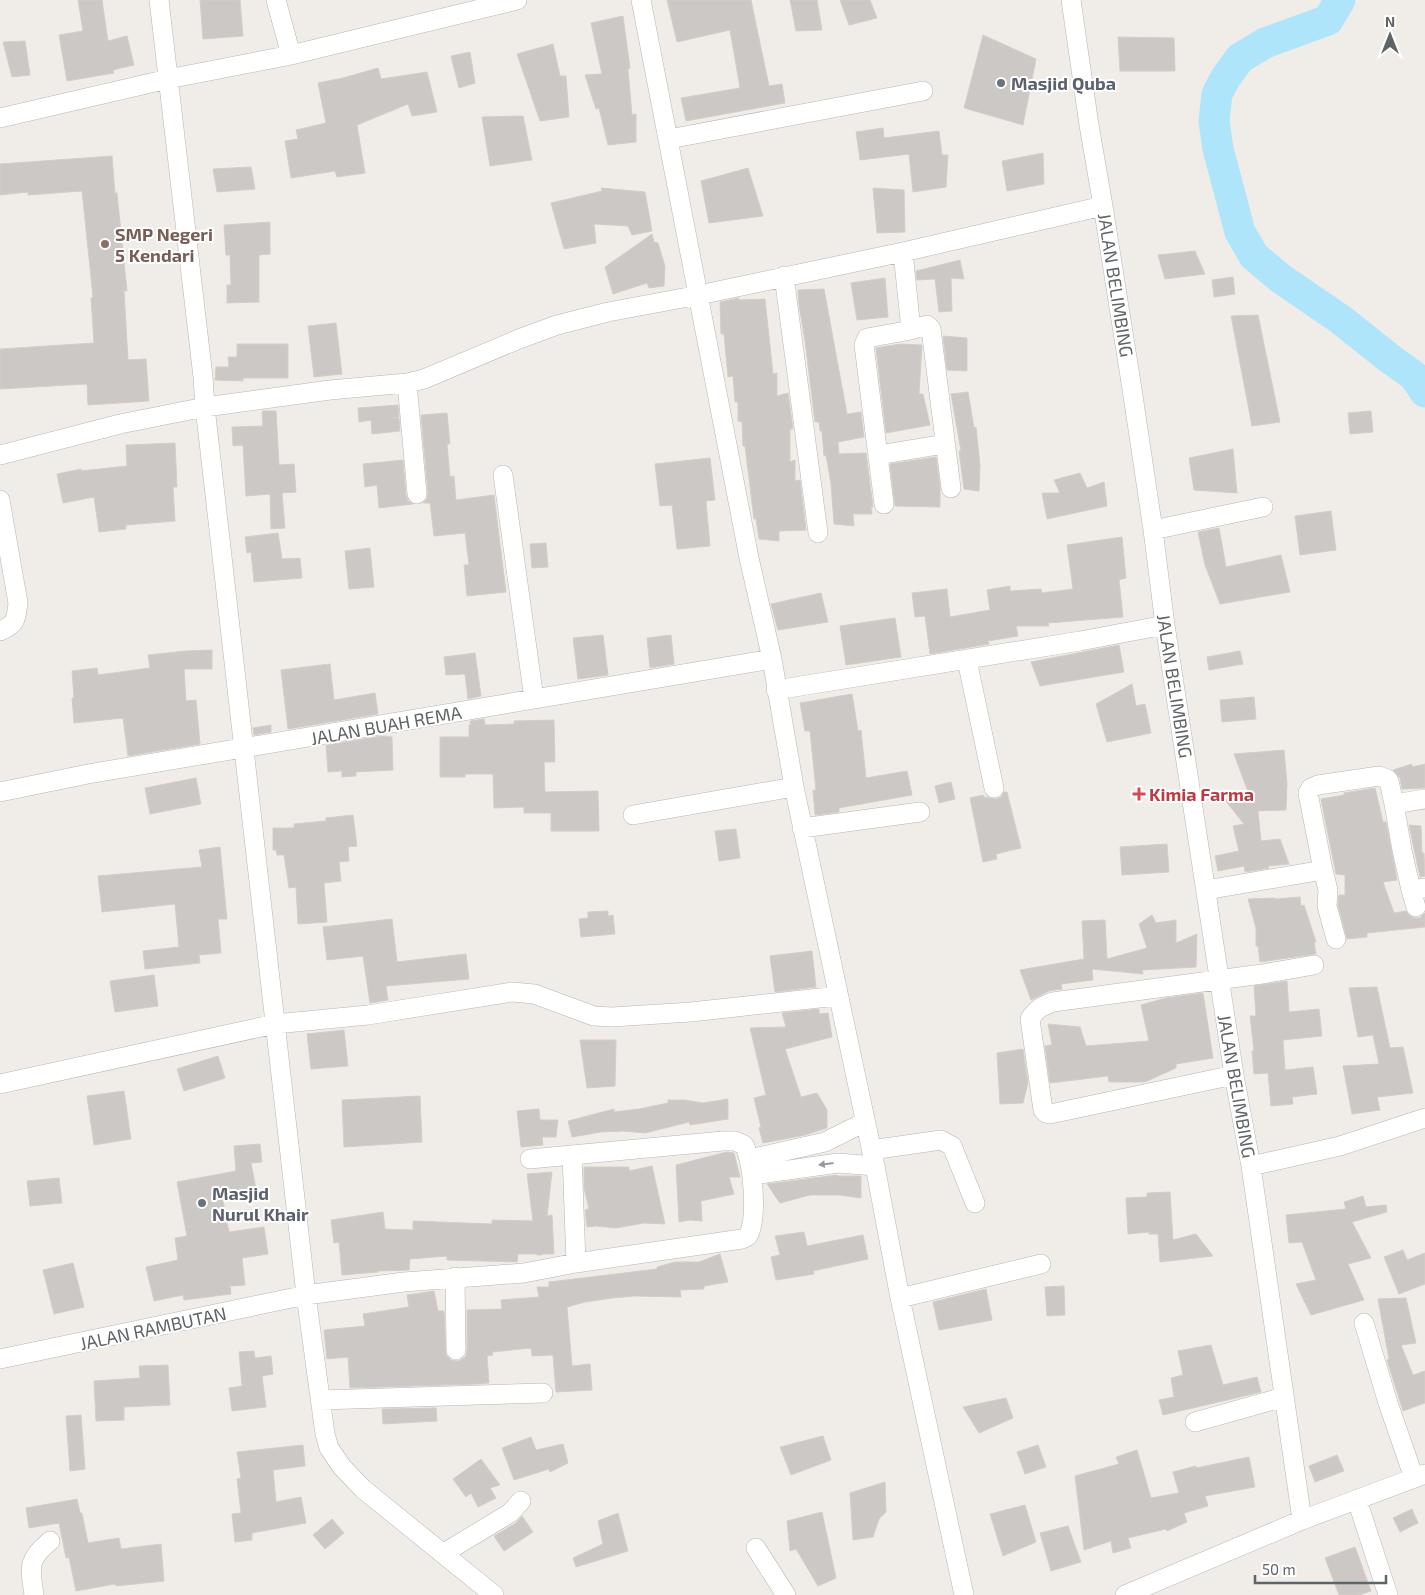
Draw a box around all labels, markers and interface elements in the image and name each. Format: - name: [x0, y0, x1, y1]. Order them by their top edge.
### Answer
- north arrow: [1365, 10, 1415, 60]
- text: N: [1385, 13, 1395, 30]
- place label: Masjid Quba: [1011, 72, 1116, 94]
- marker: Masjid Quba: [995, 77, 1007, 89]
- street label: JALAN BELIMBING: [1094, 212, 1138, 358]
- place label: SMP Negeri 5 Kendari: [115, 223, 213, 266]
- marker: SMP Negeri 5 Kendari: [99, 238, 111, 250]
- street label: JALAN BELIMBING: [1153, 613, 1197, 759]
- street label: JALAN BUAH REMA: [309, 701, 464, 749]
- place label: Kimia Farma: [1149, 783, 1254, 805]
- marker: Kimia Farma: [1133, 788, 1145, 800]
- street label: JALAN BELIMBING: [1214, 1013, 1260, 1159]
- one-way arrow: [818, 1160, 834, 1168]
- place label: Masjid Nurul Khair: [212, 1182, 309, 1225]
- marker: Masjid Nurul Khair: [196, 1197, 208, 1209]
- street label: JALAN RAMBUTAN: [78, 1302, 228, 1354]
- scale bar: [1255, 1552, 1386, 1584]
- text: 50 m: [1262, 1560, 1296, 1578]

